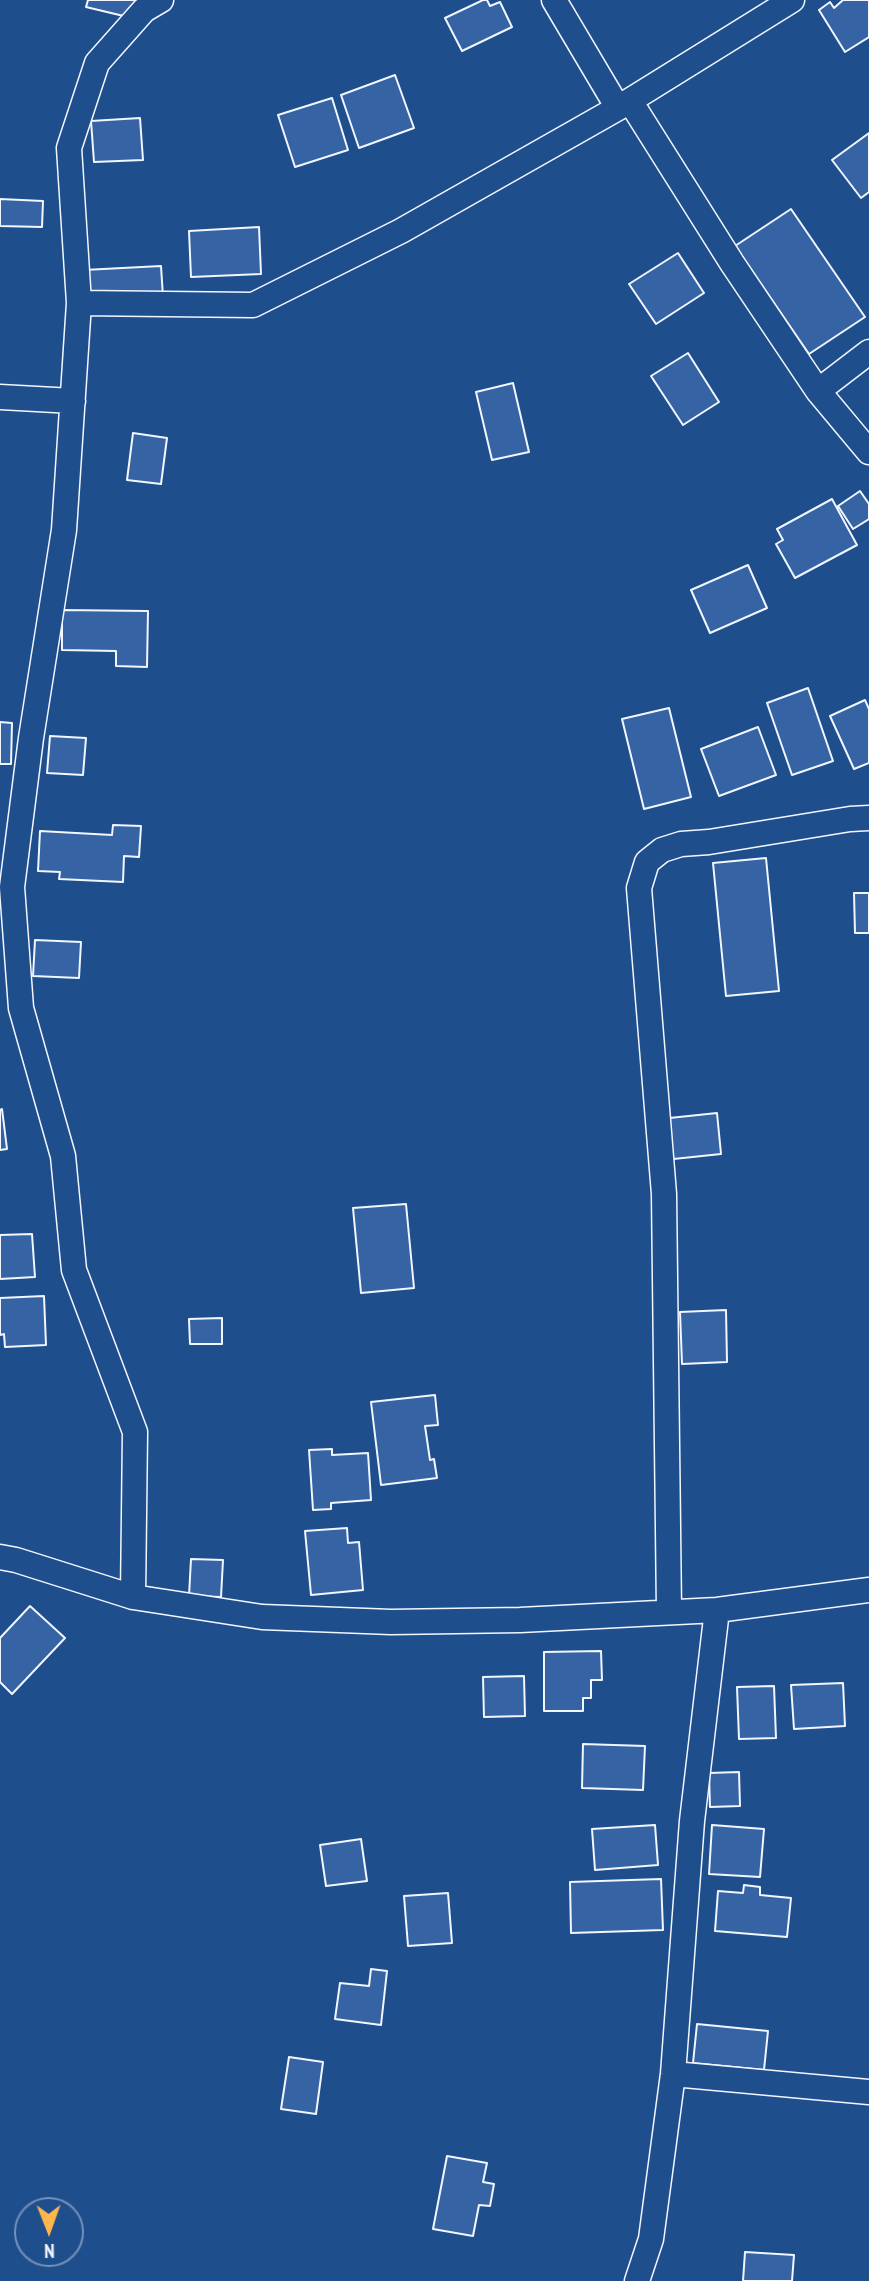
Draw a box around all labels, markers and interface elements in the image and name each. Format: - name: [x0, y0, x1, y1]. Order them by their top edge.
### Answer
- north arrow: [14, 2197, 84, 2267]
- text: N: [44, 2239, 55, 2263]

